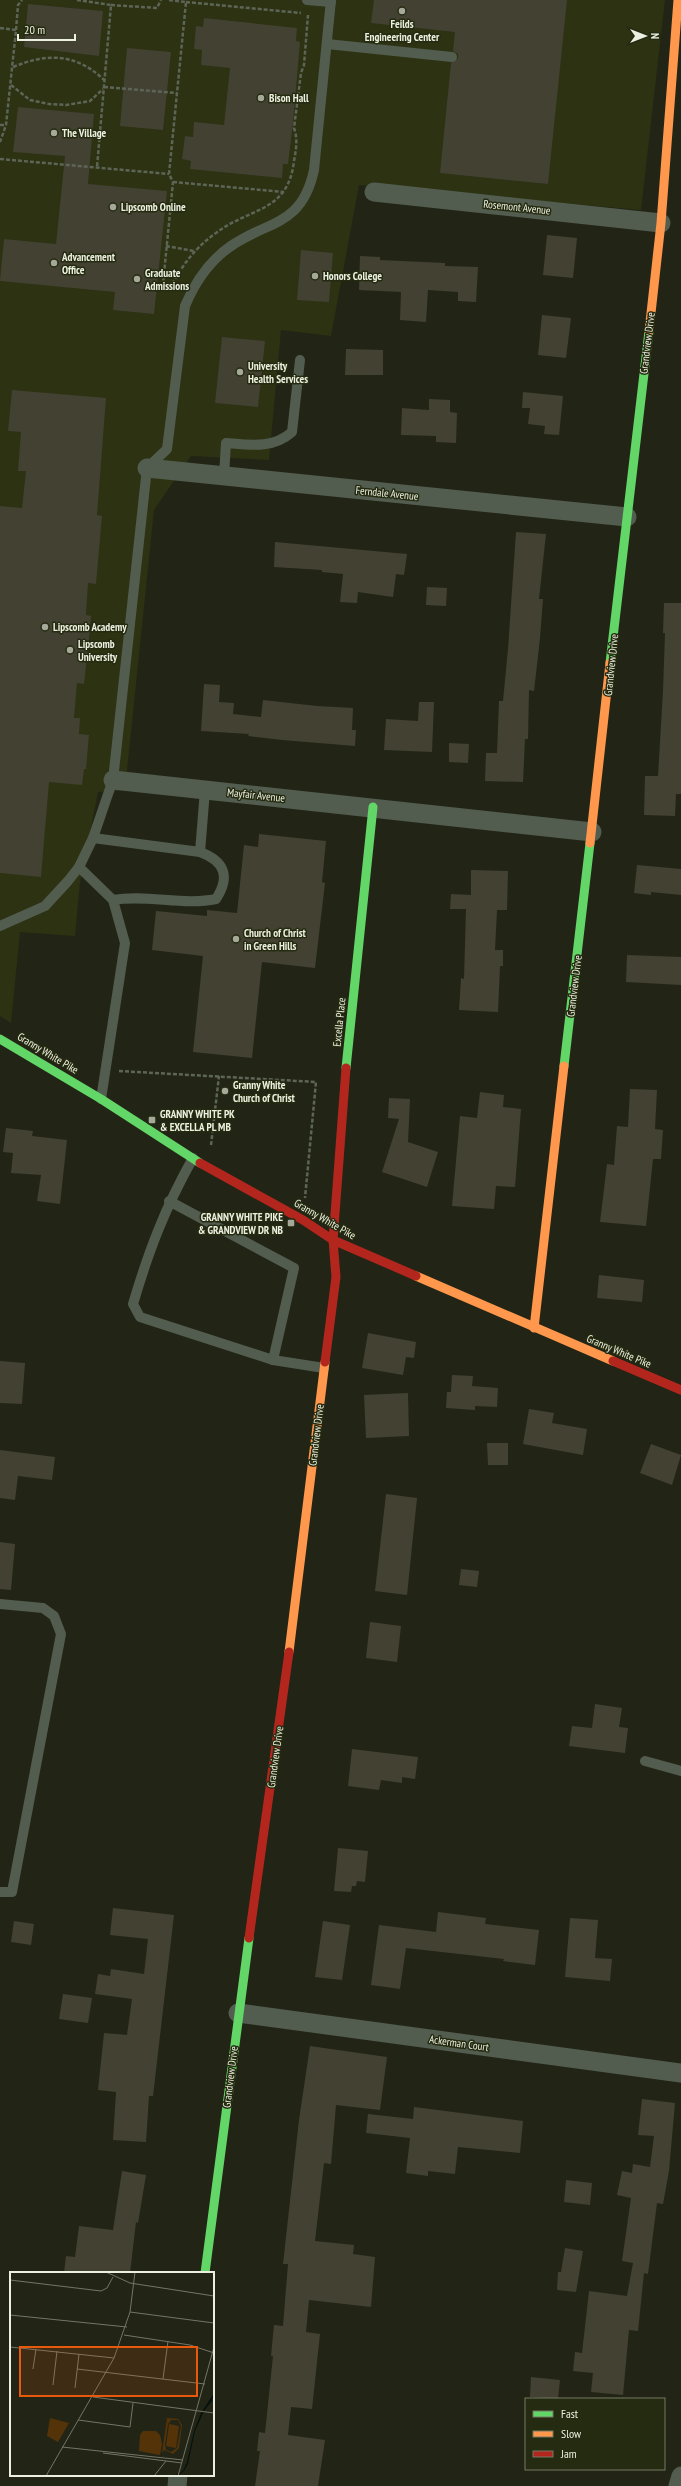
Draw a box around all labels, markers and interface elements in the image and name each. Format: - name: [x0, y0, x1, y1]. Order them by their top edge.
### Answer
- marker: Feilds Engineering Center: [397, 6, 407, 16]
- scale bar: [18, 16, 75, 42]
- north arrow: [625, 16, 665, 56]
- place label: Feilds Engineering Center: [365, 17, 440, 44]
- text: 20 m: [24, 22, 45, 37]
- text: N: [648, 33, 662, 39]
- place label: Bison Hall: [269, 91, 309, 105]
- marker: Bison Hall: [256, 93, 266, 103]
- place label: The Village: [62, 126, 107, 140]
- marker: The Village: [49, 128, 59, 138]
- street label: Rosemont Avenue: [483, 197, 552, 218]
- place label: Lipscomb Online: [121, 200, 186, 214]
- marker: Lipscomb Online: [108, 202, 118, 212]
- place label: Advancement Office: [61, 250, 116, 277]
- marker: Advancement Office: [49, 258, 59, 268]
- place label: Graduate Admissions: [144, 266, 189, 293]
- place label: Honors College: [323, 269, 382, 283]
- marker: Honors College: [310, 271, 320, 281]
- marker: Graduate Admissions: [132, 274, 142, 284]
- street label: Grandview Drive: [636, 311, 658, 375]
- place label: University Health Services: [248, 359, 308, 386]
- marker: University Health Services: [235, 367, 245, 377]
- street label: Ferndale Avenue: [355, 483, 420, 503]
- place label: Lipscomb Academy: [53, 620, 127, 634]
- marker: Lipscomb Academy: [40, 622, 50, 632]
- street label: Grandview Drive: [601, 633, 621, 697]
- place label: Lipscomb University: [78, 637, 118, 664]
- marker: Lipscomb University: [65, 645, 75, 655]
- street label: Mayfair Avenue: [226, 785, 286, 805]
- place label: Church of Christ in Green Hills: [244, 926, 306, 953]
- marker: Church of Christ in Green Hills: [231, 934, 241, 944]
- street label: Grandview Drive: [563, 954, 585, 1018]
- street label: Excella Place: [329, 996, 349, 1047]
- street label: Granny White Pike: [15, 1029, 82, 1077]
- place label: Granny White Church of Christ: [233, 1078, 295, 1105]
- marker: Granny White Church of Christ: [220, 1086, 230, 1096]
- place label: GRANNY WHITE PK & EXCELLA PL MB: [160, 1107, 235, 1134]
- marker: GRANNY WHITE PK & EXCELLA PL MB: [147, 1115, 157, 1125]
- street label: Granny White Pike: [292, 1196, 359, 1243]
- place label: GRANNY WHITE PIKE & GRANDVIEW DR NB: [198, 1210, 284, 1237]
- marker: GRANNY WHITE PIKE & GRANDVIEW DR NB: [286, 1218, 296, 1228]
- street label: Granny White Pike: [585, 1331, 654, 1371]
- street label: Grandview Drive: [305, 1403, 327, 1467]
- street label: Grandview Drive: [264, 1725, 286, 1789]
- street label: Ackerman Court: [428, 2032, 490, 2054]
- street label: Grandview Drive: [219, 2045, 241, 2109]
- inset map: [10, 2272, 214, 2476]
- legend: [525, 2398, 665, 2470]
- text: Fast: [561, 2406, 579, 2421]
- text: Slow: [561, 2426, 582, 2441]
- text: Jam: [560, 2446, 577, 2461]

